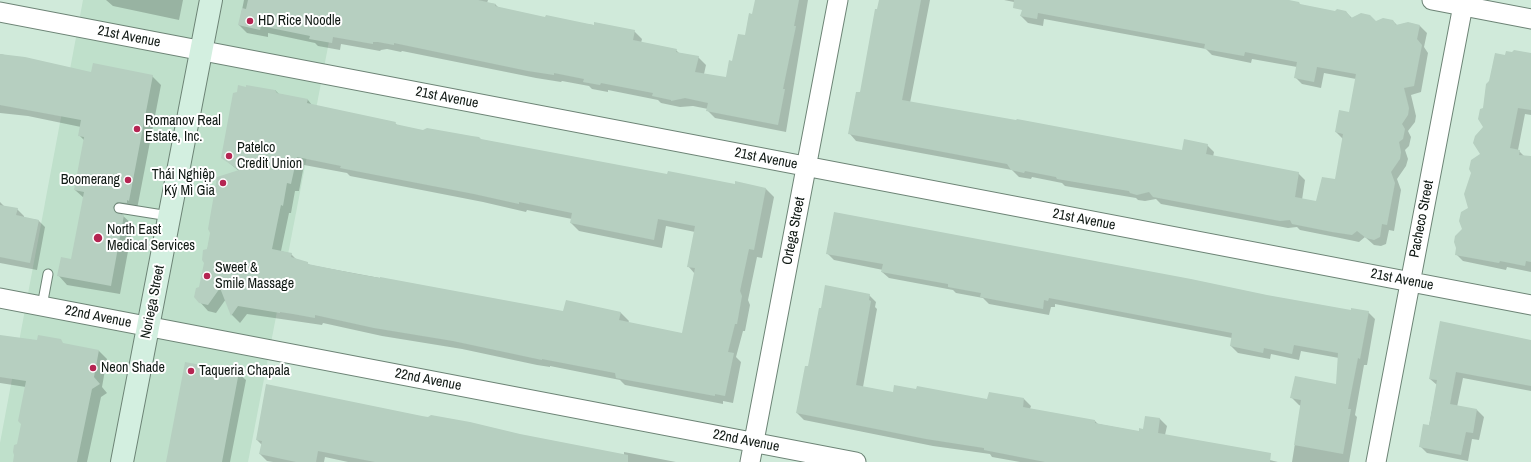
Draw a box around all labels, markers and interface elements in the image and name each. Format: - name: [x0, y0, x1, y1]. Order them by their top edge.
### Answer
- place label: HD Rice Noodle: [258, 13, 341, 29]
- marker: HD Rice Noodle: [245, 16, 255, 26]
- street label: 21st Avenue: [96, 23, 162, 51]
- street label: 21st Avenue: [414, 84, 480, 112]
- place label: Romanov Real Estate, Inc.: [145, 113, 221, 146]
- marker: Romanov Real Estate, Inc.: [132, 124, 142, 134]
- place label: Patelco Credit Union: [237, 140, 302, 172]
- street label: 21st Avenue: [733, 145, 799, 173]
- marker: Patelco Credit Union: [224, 151, 234, 161]
- place label: Thái Nghiệp Ký Mì Gia: [152, 167, 215, 200]
- place label: Boomerang: [61, 172, 120, 188]
- marker: Boomerang: [123, 175, 133, 185]
- marker: Thái Nghiệp Ký Mì Gia: [218, 178, 228, 188]
- street label: Pacheco Street: [1406, 179, 1438, 259]
- street label: Ortega Street: [779, 196, 809, 266]
- street label: 21st Avenue: [1051, 206, 1117, 234]
- place label: North East Medical Services: [107, 222, 195, 254]
- marker: North East Medical Services: [92, 232, 104, 244]
- place label: Sweet & Smile Massage: [215, 260, 294, 292]
- street label: Noriega Street: [138, 264, 168, 340]
- street label: 21st Avenue: [1369, 266, 1435, 294]
- marker: Sweet & Smile Massage: [202, 271, 212, 281]
- street label: 22nd Avenue: [63, 302, 133, 332]
- place label: Neon Shade: [101, 360, 165, 376]
- marker: Neon Shade: [88, 363, 98, 373]
- place label: Taqueria Chapala: [199, 363, 290, 379]
- street label: 22nd Avenue: [393, 365, 463, 395]
- marker: Taqueria Chapala: [186, 366, 196, 376]
- street label: 22nd Avenue: [711, 426, 781, 456]

